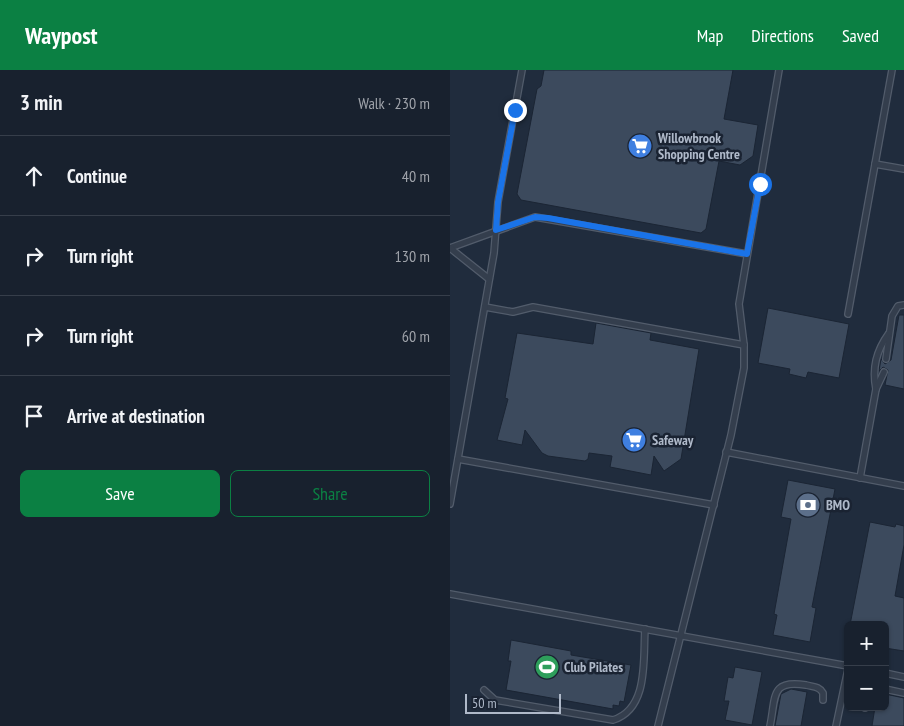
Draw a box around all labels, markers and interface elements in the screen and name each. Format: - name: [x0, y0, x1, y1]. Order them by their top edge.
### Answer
- text: Waypost: [25, 20, 98, 51]
- text: Map: [697, 24, 723, 47]
- text: Directions: [751, 24, 814, 47]
- text: Saved: [842, 24, 879, 47]
- text: 3 min: [20, 89, 62, 116]
- text: Walk · 230 m: [358, 93, 430, 113]
- route end: [504, 99, 527, 122]
- place label: Willowbrook Shopping Centre: [657, 129, 740, 163]
- supermarket icon: Willowbrook Shopping Centre: [627, 133, 653, 159]
- icon: ahead: [20, 162, 48, 190]
- text: Continue: [67, 164, 127, 188]
- text: 40 m: [402, 166, 430, 186]
- route start: [749, 173, 772, 196]
- icon: right: [20, 242, 48, 270]
- text: Turn right: [67, 244, 133, 268]
- text: 130 m: [395, 246, 430, 266]
- icon: right: [20, 322, 48, 350]
- text: Turn right: [67, 324, 133, 348]
- text: 60 m: [402, 326, 430, 346]
- icon: arrive: [20, 402, 48, 430]
- text: Arrive at destination: [67, 404, 205, 428]
- supermarket icon: Safeway: [621, 427, 647, 453]
- place label: Safeway: [652, 431, 694, 449]
- button: Save: [20, 470, 220, 517]
- button: Share: [230, 470, 430, 517]
- bank icon: BMO: [795, 492, 821, 518]
- place label: BMO: [826, 496, 850, 514]
- map controls: [844, 621, 889, 711]
- button: +: [844, 621, 889, 666]
- sports icon: Club Pilates: [534, 654, 560, 680]
- place label: Club Pilates: [564, 658, 623, 676]
- button: −: [844, 666, 889, 711]
- scale bar: [465, 691, 561, 714]
- text: 50 m: [472, 694, 497, 712]

